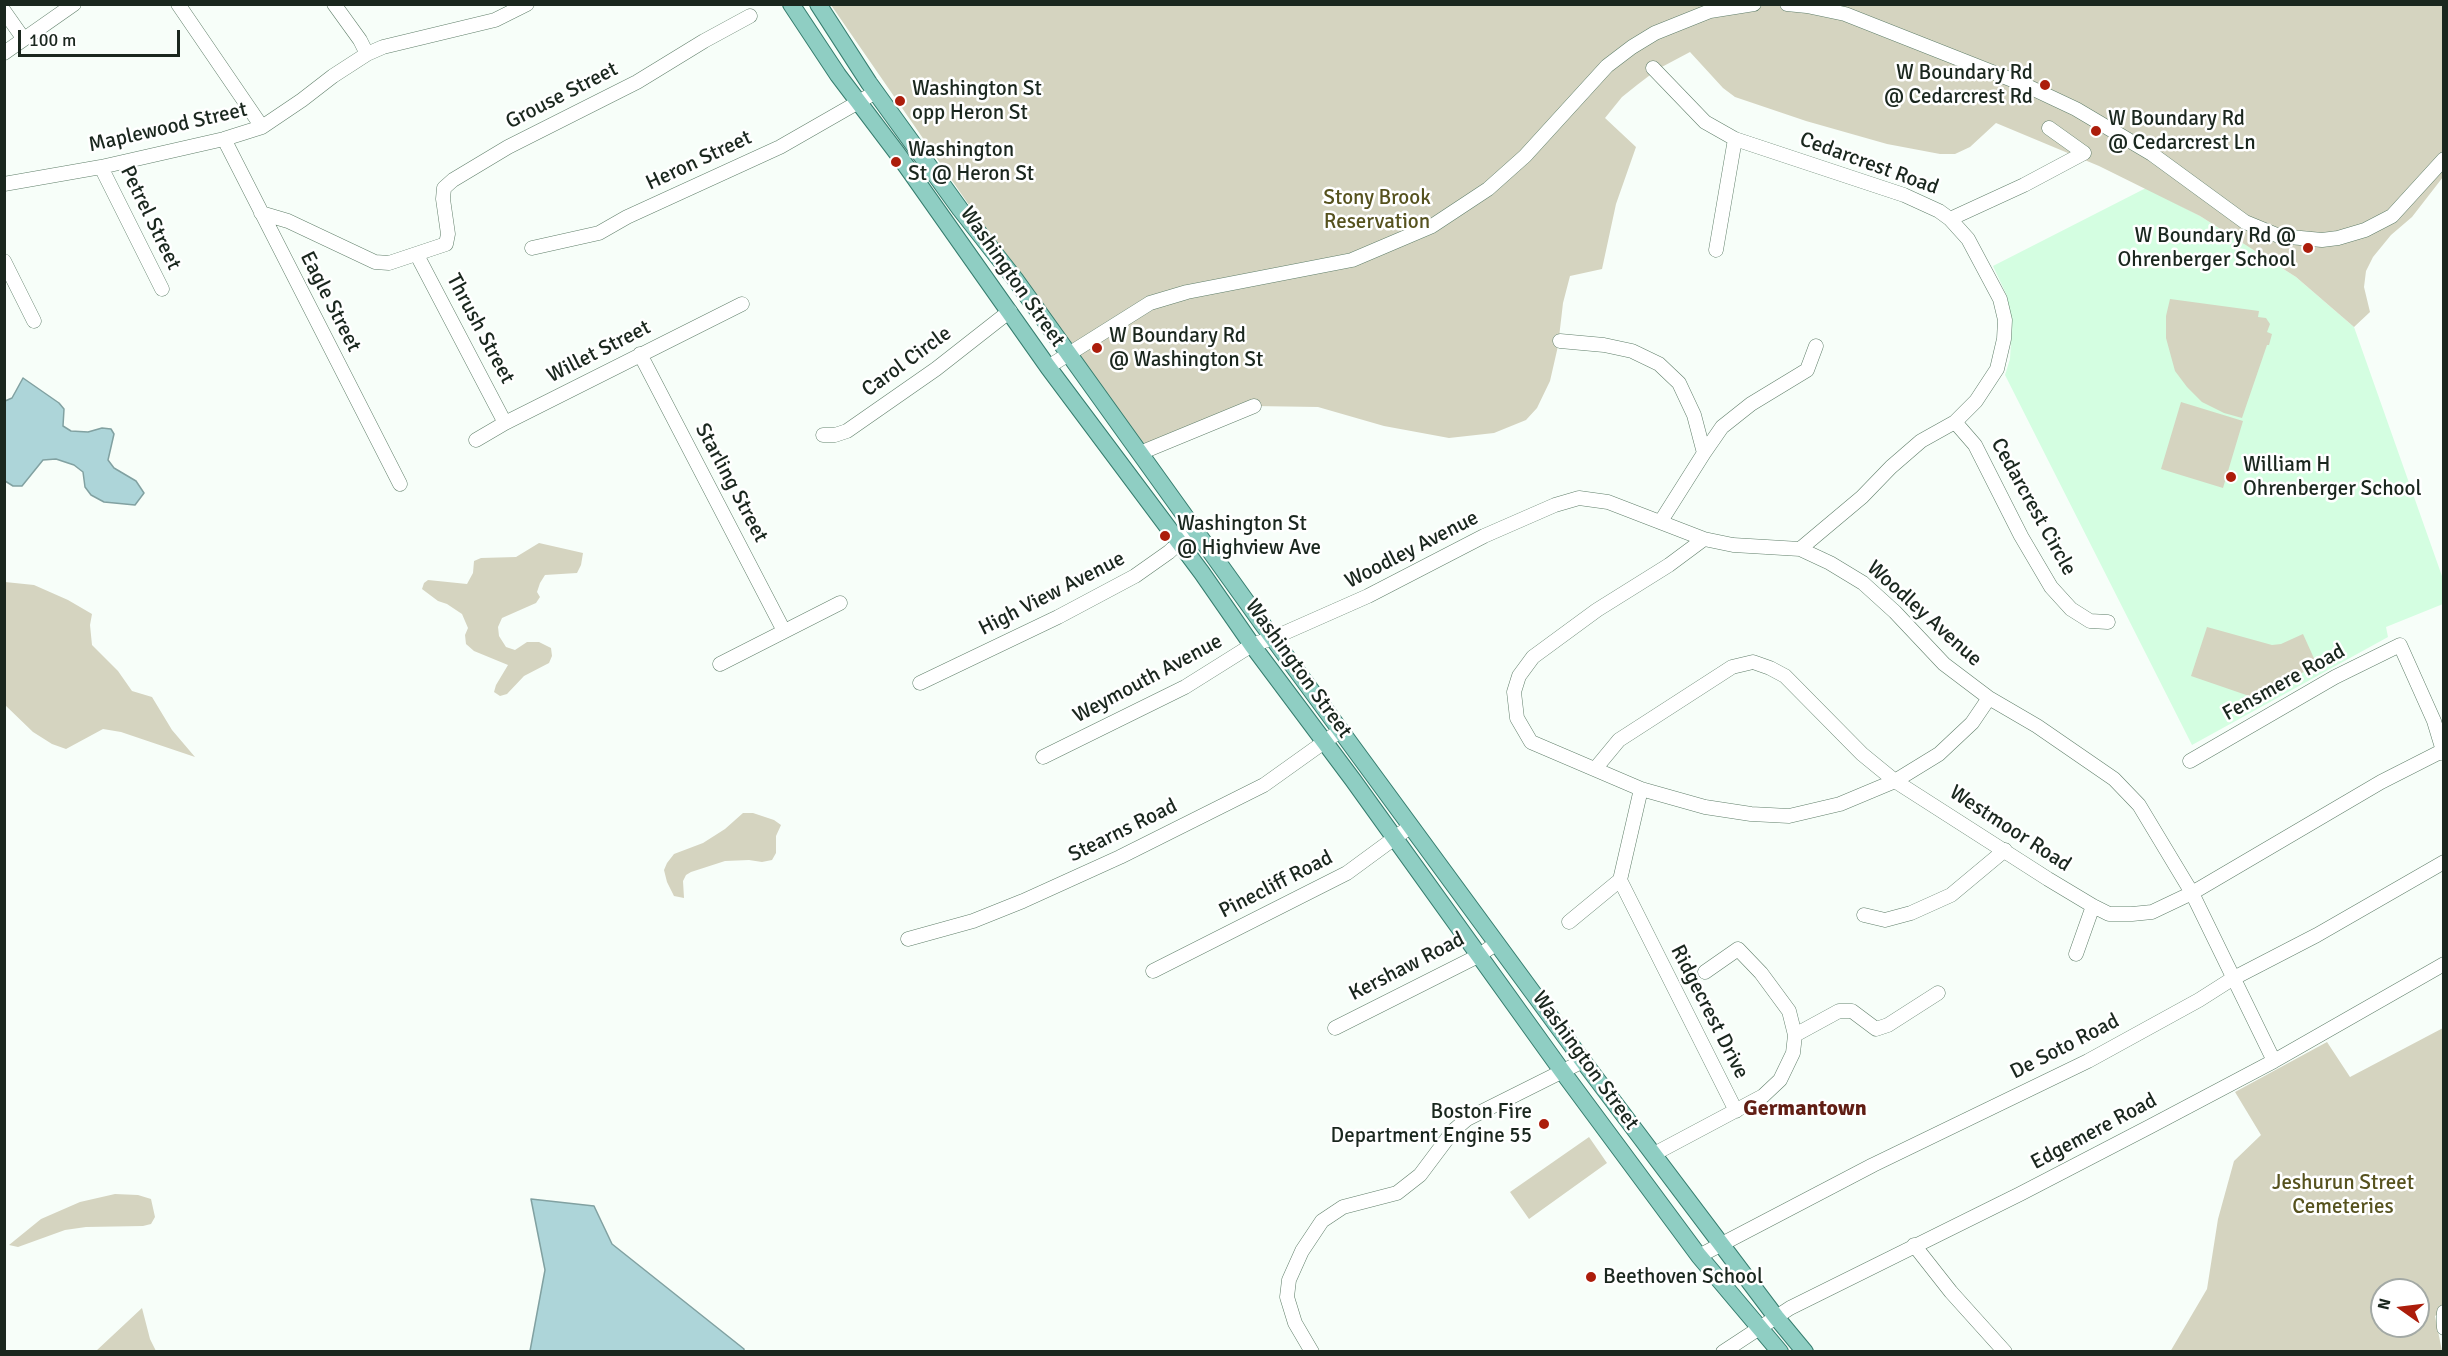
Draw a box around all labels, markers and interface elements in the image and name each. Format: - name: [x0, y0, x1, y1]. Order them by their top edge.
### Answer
- scale bar: [21, 18, 183, 56]
- text: 100 m: [29, 29, 76, 51]
- street label: Grouse Street: [502, 57, 622, 135]
- place label: W Boundary Rd @ Cedarcrest Rd: [1884, 60, 2033, 110]
- place label: Washington St opp Heron St: [912, 76, 1042, 126]
- marker: W Boundary Rd @ Cedarcrest Rd: [2038, 78, 2052, 92]
- marker: Washington St opp Heron St: [893, 94, 907, 108]
- street label: Maplewood Street: [86, 97, 250, 159]
- place label: W Boundary Rd @ Cedarcrest Ln: [2108, 106, 2256, 156]
- marker: W Boundary Rd @ Cedarcrest Ln: [2089, 124, 2103, 138]
- street label: Heron Street: [642, 126, 756, 196]
- street label: Cedarcrest Road: [1796, 127, 1942, 201]
- place label: Washington St @ Heron St: [908, 137, 1034, 187]
- marker: Washington St @ Heron St: [889, 155, 903, 169]
- street label: Petrel Street: [114, 162, 186, 274]
- park label: Stony Brook Reservation: [1323, 185, 1431, 235]
- street label: Washington Street: [954, 202, 1070, 352]
- place label: W Boundary Rd @ Ohrenberger School: [2117, 223, 2296, 273]
- marker: W Boundary Rd @ Ohrenberger School: [2301, 241, 2315, 255]
- street label: Eagle Street: [294, 248, 366, 356]
- street label: Thrush Street: [440, 270, 520, 388]
- street label: Willet Street: [543, 315, 655, 389]
- street label: Carol Circle: [857, 321, 957, 403]
- place label: W Boundary Rd @ Washington St: [1109, 323, 1263, 373]
- marker: W Boundary Rd @ Washington St: [1090, 341, 1104, 355]
- street label: Starling Street: [689, 419, 773, 547]
- street label: Cedarcrest Circle: [1985, 434, 2081, 580]
- place label: William H Ohrenberger School: [2243, 452, 2422, 502]
- marker: William H Ohrenberger School: [2224, 470, 2238, 484]
- street label: Woodley Avenue: [1341, 506, 1483, 594]
- place label: Washington St @ Highview Ave: [1177, 511, 1321, 561]
- marker: Washington St @ Highview Ave: [1158, 529, 1172, 543]
- street label: High View Avenue: [975, 546, 1129, 642]
- street label: Woodley Avenue: [1861, 556, 1987, 672]
- street label: Washington Street: [1239, 595, 1357, 743]
- street label: Weymouth Avenue: [1069, 629, 1227, 729]
- street label: Fensmere Road: [2218, 639, 2350, 727]
- street label: Westmoor Road: [1944, 780, 2076, 878]
- street label: Stearns Road: [1064, 794, 1182, 868]
- street label: Pinecliff Road: [1215, 846, 1337, 924]
- street label: Kershaw Road: [1345, 927, 1469, 1007]
- street label: Ridgecrest Drive: [1664, 941, 1754, 1083]
- street label: Washington Street: [1526, 987, 1644, 1135]
- street label: De Soto Road: [2006, 1009, 2124, 1085]
- street label: Edgemere Road: [2027, 1088, 2161, 1176]
- district label: Germantown: [1743, 1096, 1867, 1122]
- place label: Boston Fire Department Engine 55: [1331, 1099, 1532, 1149]
- marker: Boston Fire Department Engine 55: [1537, 1117, 1551, 1131]
- park label: Jeshurun Street Cemeteries: [2272, 1170, 2414, 1220]
- place label: Beethoven School: [1603, 1264, 1763, 1290]
- marker: Beethoven School: [1584, 1270, 1598, 1284]
- north arrow: [2370, 1278, 2430, 1338]
- text: N: [2373, 1296, 2396, 1312]

